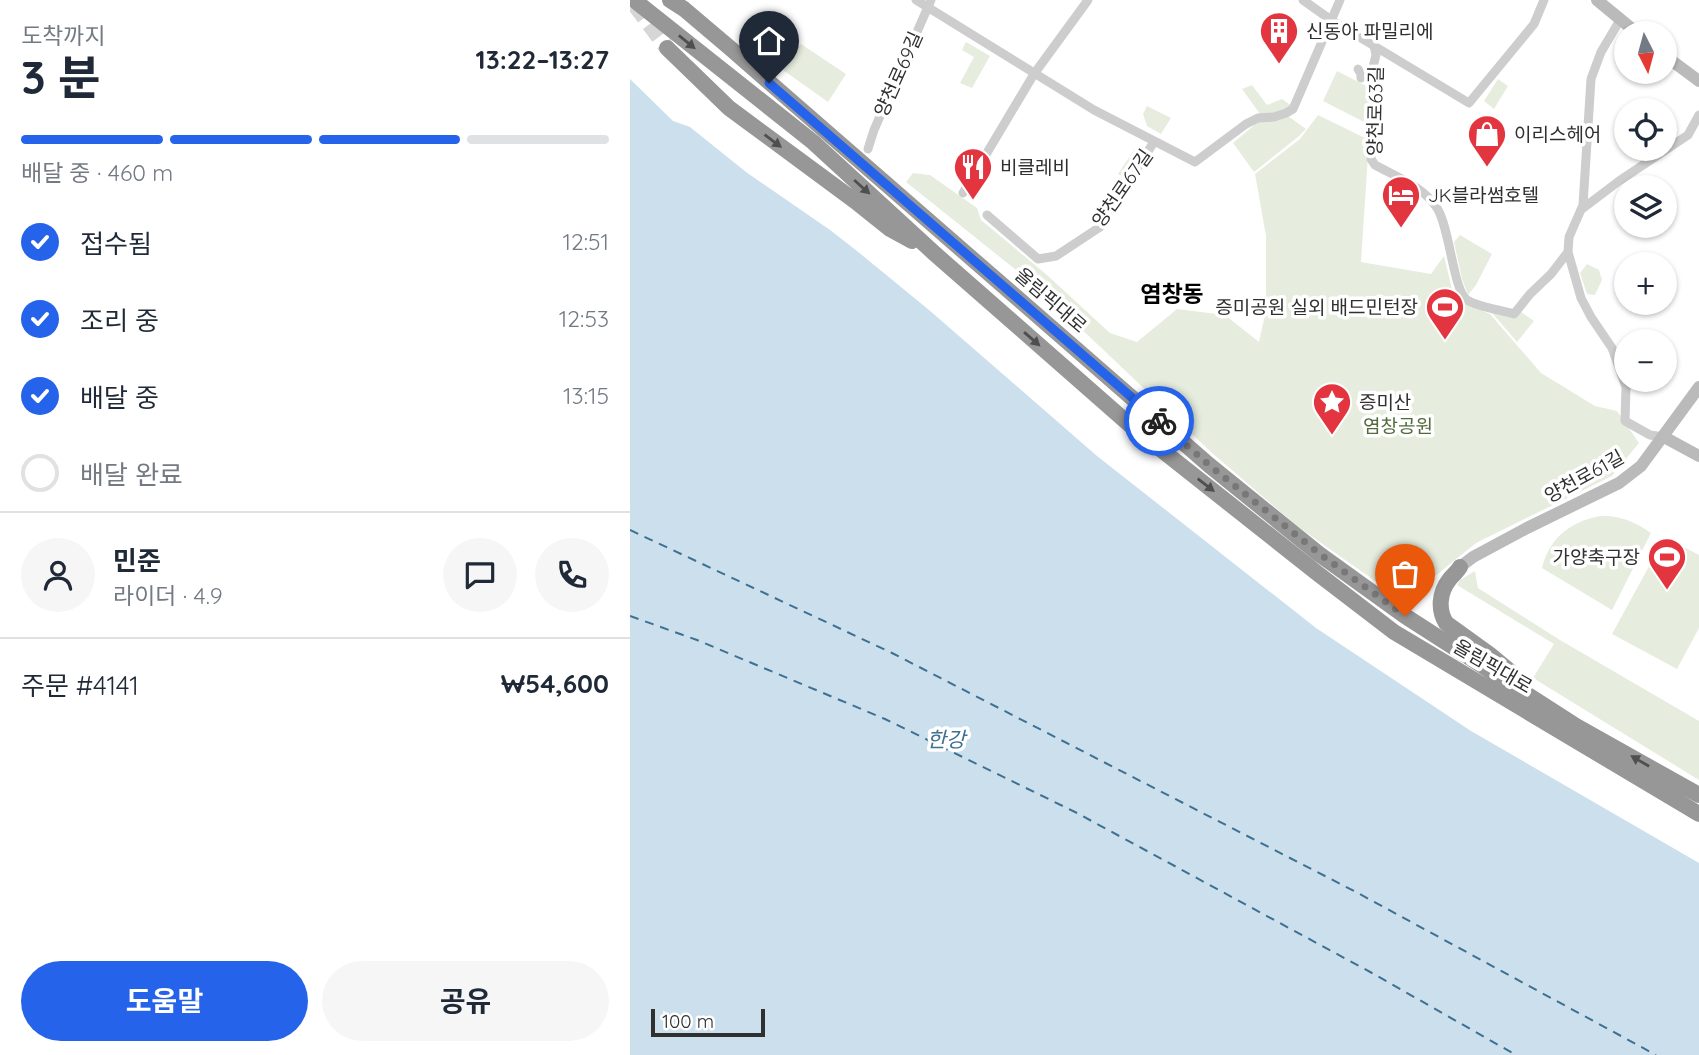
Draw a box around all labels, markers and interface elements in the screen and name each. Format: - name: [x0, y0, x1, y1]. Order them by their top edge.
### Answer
- building icon: 신동아 파밀리에: [1258, 10, 1300, 65]
- pin: [739, 11, 799, 83]
- place label: 신동아 파밀리에: [1306, 19, 1434, 43]
- text: 도착까지: [21, 21, 106, 50]
- north arrow: [1614, 21, 1676, 84]
- map controls: [1614, 21, 1677, 392]
- icon: home: [750, 22, 788, 60]
- street label: 양천로69길: [869, 28, 927, 120]
- one-way arrow: [679, 34, 696, 49]
- text: 13:22–13:27: [476, 43, 609, 76]
- text: 3 분: [21, 48, 101, 106]
- street label: 양천로63길: [1362, 66, 1388, 156]
- button: locate: [1614, 98, 1677, 161]
- shop icon: 이리스헤어: [1466, 113, 1508, 168]
- place label: 이리스헤어: [1514, 122, 1601, 146]
- one-way arrow: [764, 134, 782, 149]
- street label: 양천로67길: [1086, 144, 1158, 232]
- restaurant icon: 비클레비: [952, 146, 994, 201]
- place label: 비클레비: [1000, 155, 1070, 179]
- text: 배달 중 · 460 m: [21, 158, 173, 187]
- hotel icon: JK블라썸호텔: [1380, 174, 1422, 229]
- button: layers: [1614, 175, 1677, 238]
- one-way arrow: [853, 179, 870, 195]
- place label: JK블라썸호텔: [1428, 183, 1539, 207]
- icon: check: [21, 223, 59, 261]
- text: 접수됨: [80, 227, 152, 260]
- text: 12:51: [562, 227, 609, 256]
- button: +: [1614, 252, 1677, 315]
- street label: 올림픽대로: [1010, 262, 1092, 338]
- district label: 염창동: [1140, 279, 1204, 308]
- sports icon: 증미공원 실외 배드민턴장: [1424, 286, 1466, 341]
- place label: 증미공원 실외 배드민턴장: [1215, 295, 1418, 319]
- icon: check: [21, 300, 59, 338]
- text: 조리 중: [80, 304, 159, 337]
- text: 12:53: [559, 304, 609, 333]
- button: −: [1614, 329, 1677, 392]
- one-way arrow: [1023, 331, 1041, 347]
- icon: check: [21, 377, 59, 415]
- text: 배달 중: [80, 381, 159, 414]
- text: 13:15: [563, 381, 609, 410]
- place icon: 증미산: [1311, 381, 1353, 436]
- courier: [1124, 386, 1194, 456]
- place label: 증미산: [1359, 390, 1411, 414]
- icon: bike: [1140, 402, 1178, 440]
- park label: 염창공원: [1363, 414, 1433, 438]
- street label: 양천로61길: [1540, 444, 1628, 508]
- text: 배달 완료: [80, 458, 183, 491]
- one-way arrow: [1197, 478, 1215, 492]
- sports icon: 가양축구장: [1646, 536, 1688, 591]
- button: person: [21, 538, 95, 612]
- button: chat: [443, 538, 517, 612]
- button: phone: [535, 538, 609, 612]
- text: 민준: [113, 544, 161, 577]
- pin: [1375, 544, 1435, 616]
- place label: 가양축구장: [1553, 545, 1640, 569]
- icon: bag: [1386, 555, 1424, 593]
- text: 라이더 · 4.9: [113, 581, 223, 610]
- street label: 올림픽대로: [1449, 634, 1537, 698]
- text: ₩54,600: [501, 667, 609, 700]
- text: 주문 #4141: [21, 669, 139, 702]
- water label: 한강: [927, 726, 968, 752]
- one-way arrow: [1630, 755, 1649, 767]
- button: 도움말: [21, 961, 308, 1041]
- button: 공유: [322, 961, 609, 1041]
- scale bar: [651, 1006, 765, 1038]
- text: 100 m: [662, 1009, 714, 1033]

